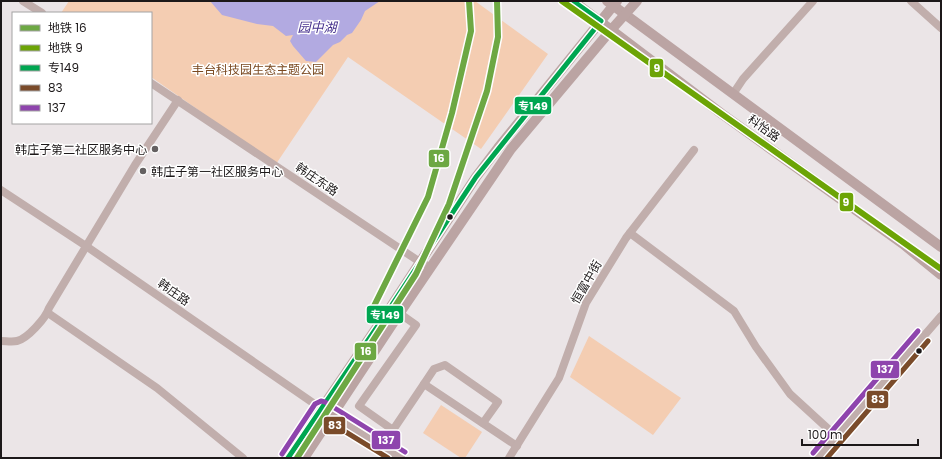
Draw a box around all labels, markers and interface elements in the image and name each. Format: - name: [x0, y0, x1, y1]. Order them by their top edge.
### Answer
- legend: [12, 12, 152, 124]
- water label: 园中湖: [297, 18, 338, 37]
- text: 地铁 16: [48, 19, 87, 36]
- text: 地铁 9: [48, 39, 83, 56]
- line badge: 9: [649, 58, 664, 78]
- text: 专149: [48, 59, 79, 76]
- text: 9: [654, 60, 661, 76]
- park label: 丰台科技园生态主题公园: [192, 61, 324, 78]
- text: 83: [48, 79, 63, 96]
- line badge: 专149: [514, 96, 552, 115]
- text: 专149: [518, 98, 548, 114]
- text: 137: [48, 99, 66, 116]
- street label: 科怡路: [744, 111, 784, 145]
- place label: 韩庄子第二社区服务中心: [15, 141, 147, 158]
- marker: 韩庄子第二社区服务中心: [150, 144, 160, 154]
- line badge: 16: [428, 149, 450, 168]
- text: 16: [433, 150, 445, 166]
- street label: 韩庄东路: [292, 159, 342, 199]
- place label: 韩庄子第一社区服务中心: [151, 163, 283, 180]
- marker: 韩庄子第一社区服务中心: [138, 166, 148, 176]
- line badge: 9: [839, 192, 854, 212]
- text: 9: [843, 194, 850, 210]
- unlabelled marker: [445, 212, 455, 222]
- street label: 恒富中街: [567, 257, 605, 307]
- street label: 韩庄路: [154, 275, 194, 309]
- line badge: 专149: [366, 305, 404, 324]
- text: 专149: [370, 307, 400, 323]
- line badge: 16: [354, 342, 377, 361]
- text: 16: [360, 343, 372, 359]
- unlabelled marker: [914, 346, 924, 356]
- line badge: 137: [870, 360, 900, 379]
- text: 137: [877, 361, 893, 377]
- line badge: 83: [866, 390, 889, 409]
- text: 83: [871, 391, 885, 407]
- line badge: 83: [323, 416, 346, 435]
- text: 83: [328, 417, 342, 433]
- scale bar: [802, 421, 918, 447]
- text: 100 m: [808, 426, 842, 443]
- line badge: 137: [371, 430, 401, 450]
- text: 137: [378, 432, 394, 448]

